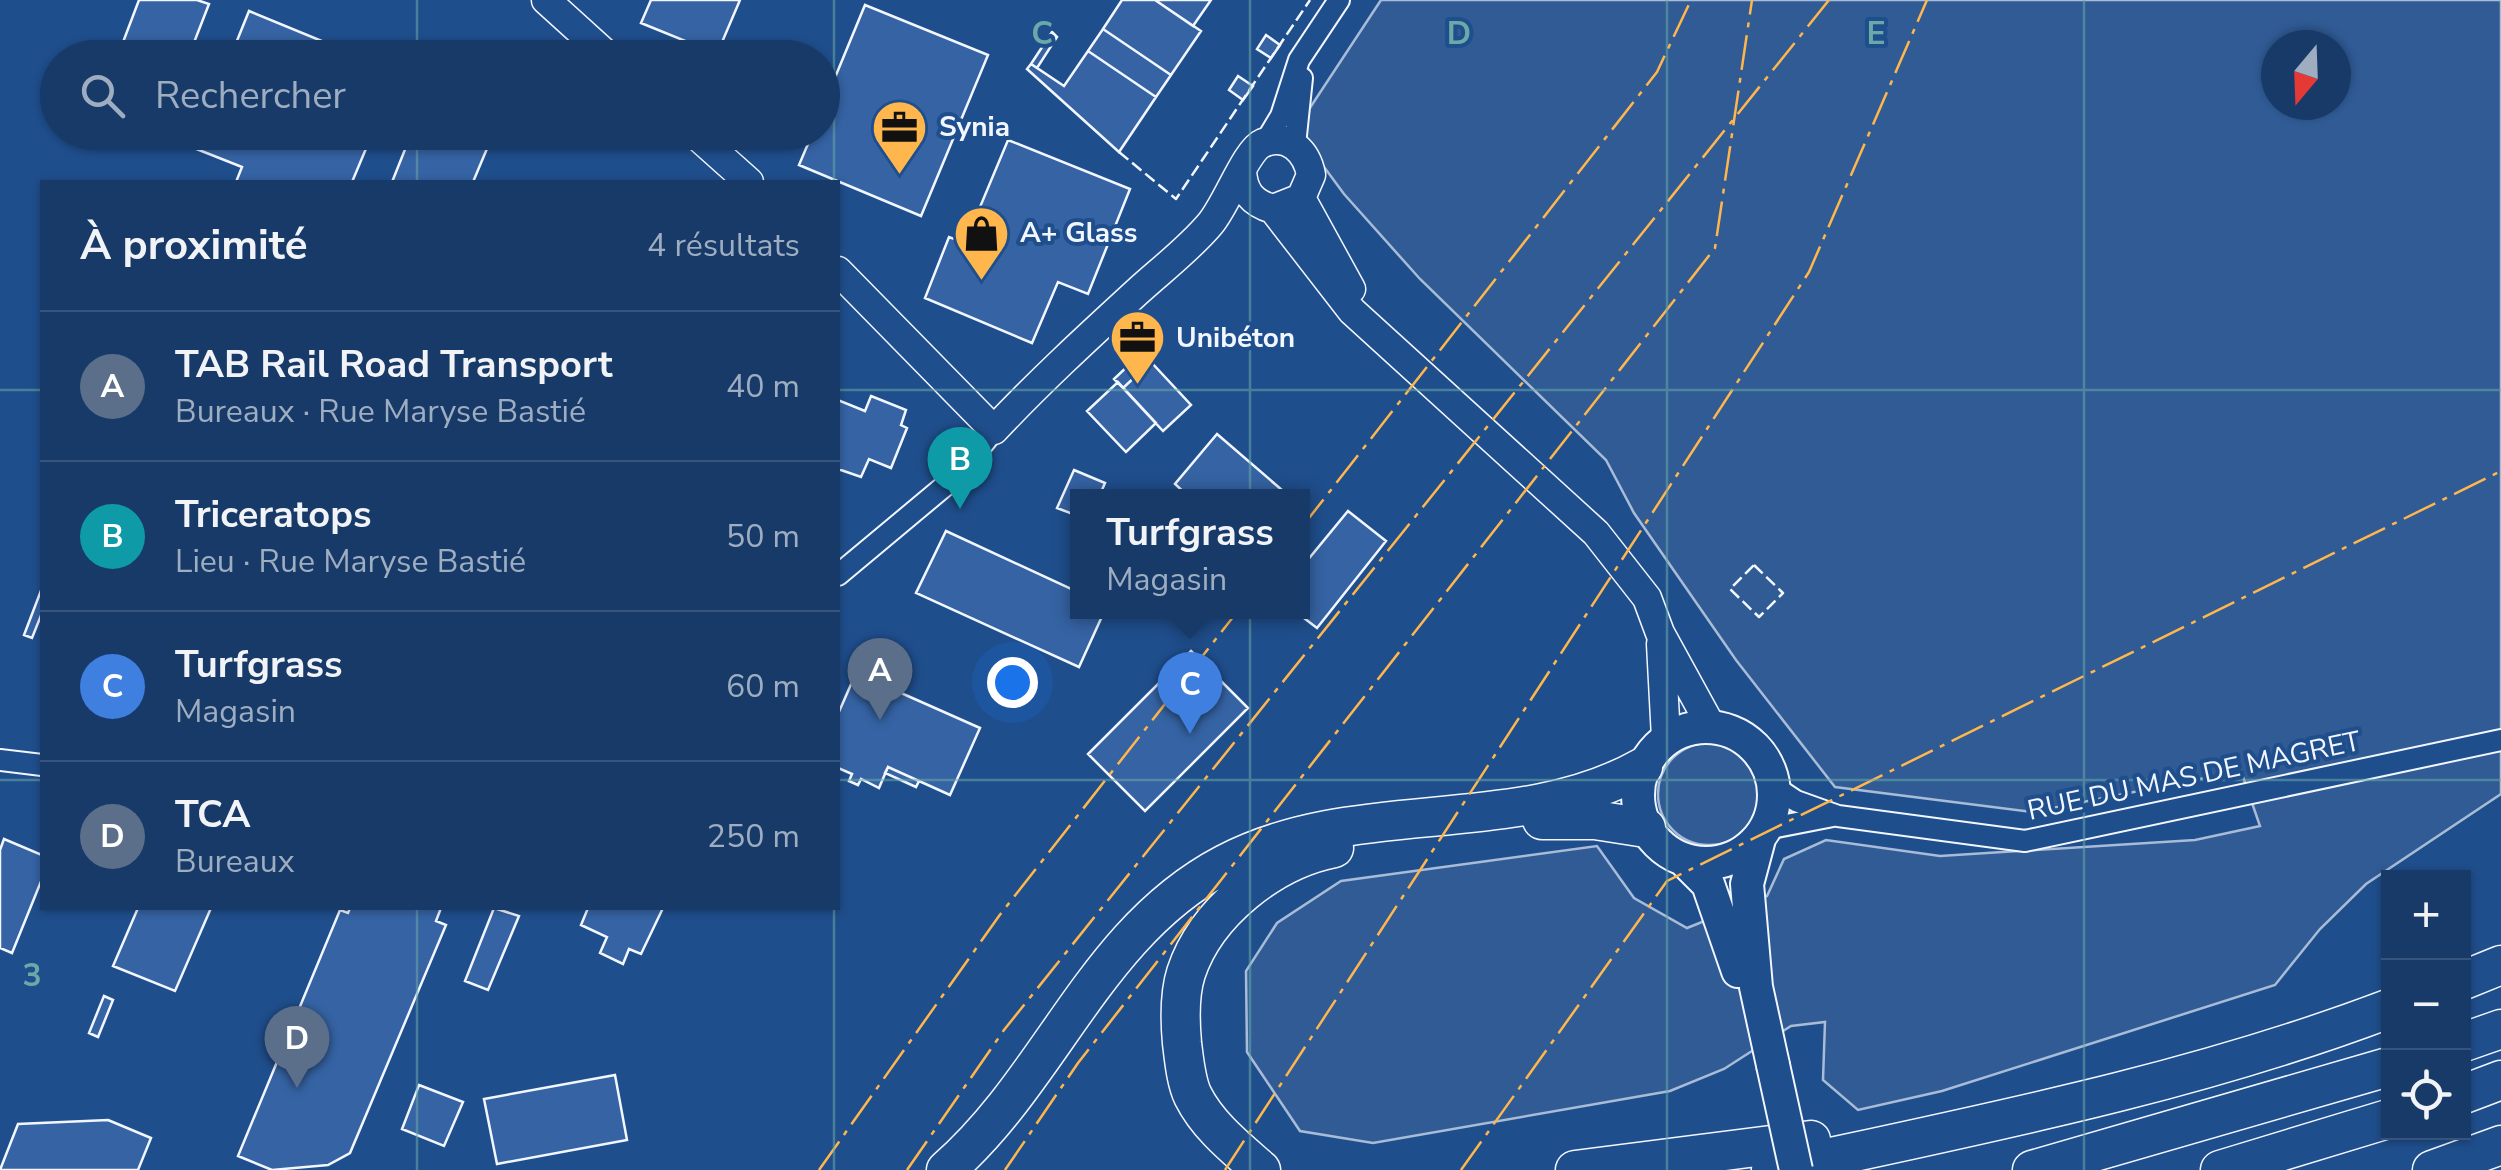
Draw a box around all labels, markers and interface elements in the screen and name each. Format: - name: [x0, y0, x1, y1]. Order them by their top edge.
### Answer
- text: C: [1031, 12, 1053, 55]
- text: D: [1447, 12, 1471, 55]
- text: E: [1866, 12, 1886, 55]
- north arrow: [2261, 30, 2351, 120]
- search box: [40, 40, 840, 150]
- icon: search: [75, 68, 130, 123]
- text: Rechercher: [155, 70, 346, 121]
- office icon: Synia: [870, 97, 930, 176]
- place label: Synia: [939, 108, 1010, 146]
- shop icon: A+ Glass: [951, 203, 1011, 282]
- place label: A+ Glass: [1020, 214, 1137, 252]
- text: À proximité: [80, 217, 307, 274]
- text: 4 résultats: [647, 224, 800, 267]
- office icon: Unibéton: [1107, 308, 1167, 387]
- place label: Unibéton: [1176, 319, 1295, 357]
- text: TAB Rail Road Transport: [175, 339, 613, 390]
- text: A: [101, 365, 124, 408]
- text: 40 m: [726, 365, 800, 408]
- text: Bureaux · Rue Maryse Bastié: [175, 390, 586, 433]
- pin: B: [928, 426, 992, 509]
- text: Triceratops: [175, 489, 372, 540]
- popup: [1070, 489, 1310, 619]
- text: Turfgrass: [1106, 507, 1274, 558]
- text: B: [101, 515, 124, 558]
- text: 50 m: [726, 515, 800, 558]
- text: Lieu · Rue Maryse Bastié: [175, 540, 526, 583]
- text: Magasin: [1106, 558, 1227, 601]
- pin: A: [848, 638, 912, 720]
- text: Turfgrass: [175, 639, 343, 690]
- pin: C: [1158, 652, 1222, 734]
- your location: [987, 657, 1038, 708]
- text: C: [102, 665, 123, 708]
- text: 60 m: [726, 665, 800, 708]
- text: Magasin: [175, 690, 296, 733]
- street label: RUE DU MAS DE MAGRET: [2024, 722, 2364, 830]
- text: TCA: [175, 789, 250, 840]
- text: D: [100, 815, 125, 858]
- text: 250 m: [707, 815, 800, 858]
- text: Bureaux: [175, 840, 295, 883]
- map controls: [2381, 870, 2471, 1140]
- button: +: [2381, 870, 2471, 960]
- text: 3: [22, 954, 42, 997]
- button: −: [2381, 960, 2471, 1050]
- pin: D: [264, 1006, 330, 1088]
- button: locate: [2381, 1050, 2471, 1140]

